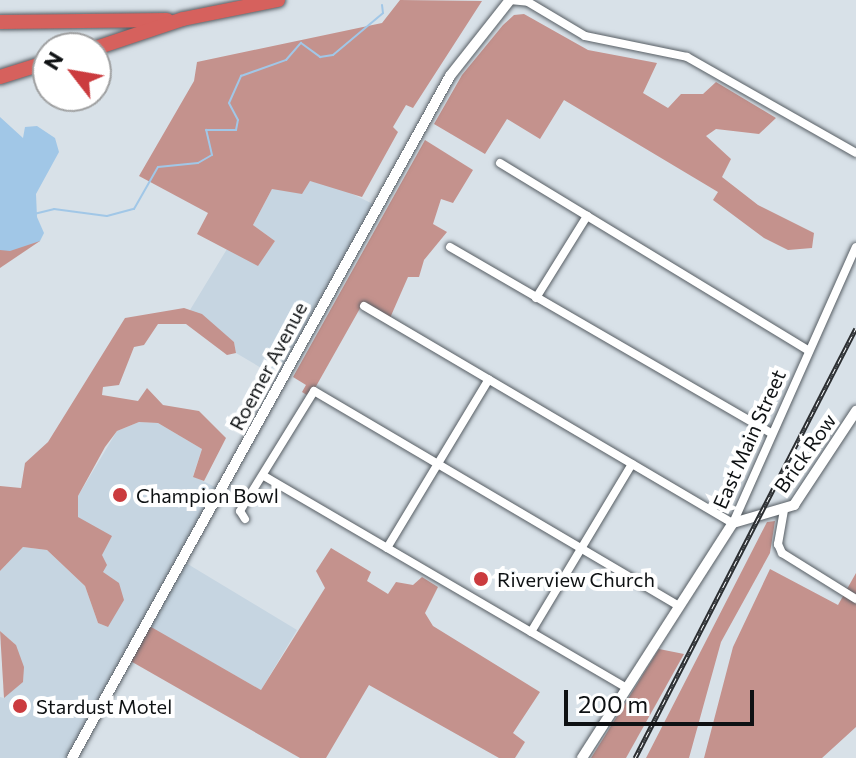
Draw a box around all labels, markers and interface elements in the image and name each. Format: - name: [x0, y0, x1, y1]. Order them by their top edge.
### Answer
- north arrow: [32, 32, 112, 112]
- text: N: [37, 46, 69, 74]
- street label: Roemer Avenue: [224, 298, 312, 434]
- street label: East Main Street: [708, 366, 790, 512]
- street label: Brick Row: [769, 409, 841, 497]
- place label: Champion Bowl: [136, 483, 279, 507]
- marker: Champion Bowl: [111, 486, 129, 504]
- place label: Riverview Church: [497, 567, 655, 591]
- marker: Riverview Church: [472, 570, 490, 588]
- scale bar: [568, 674, 758, 724]
- text: 200 m: [578, 689, 648, 718]
- place label: Stardust Motel: [36, 694, 172, 718]
- marker: Stardust Motel: [11, 697, 29, 715]

